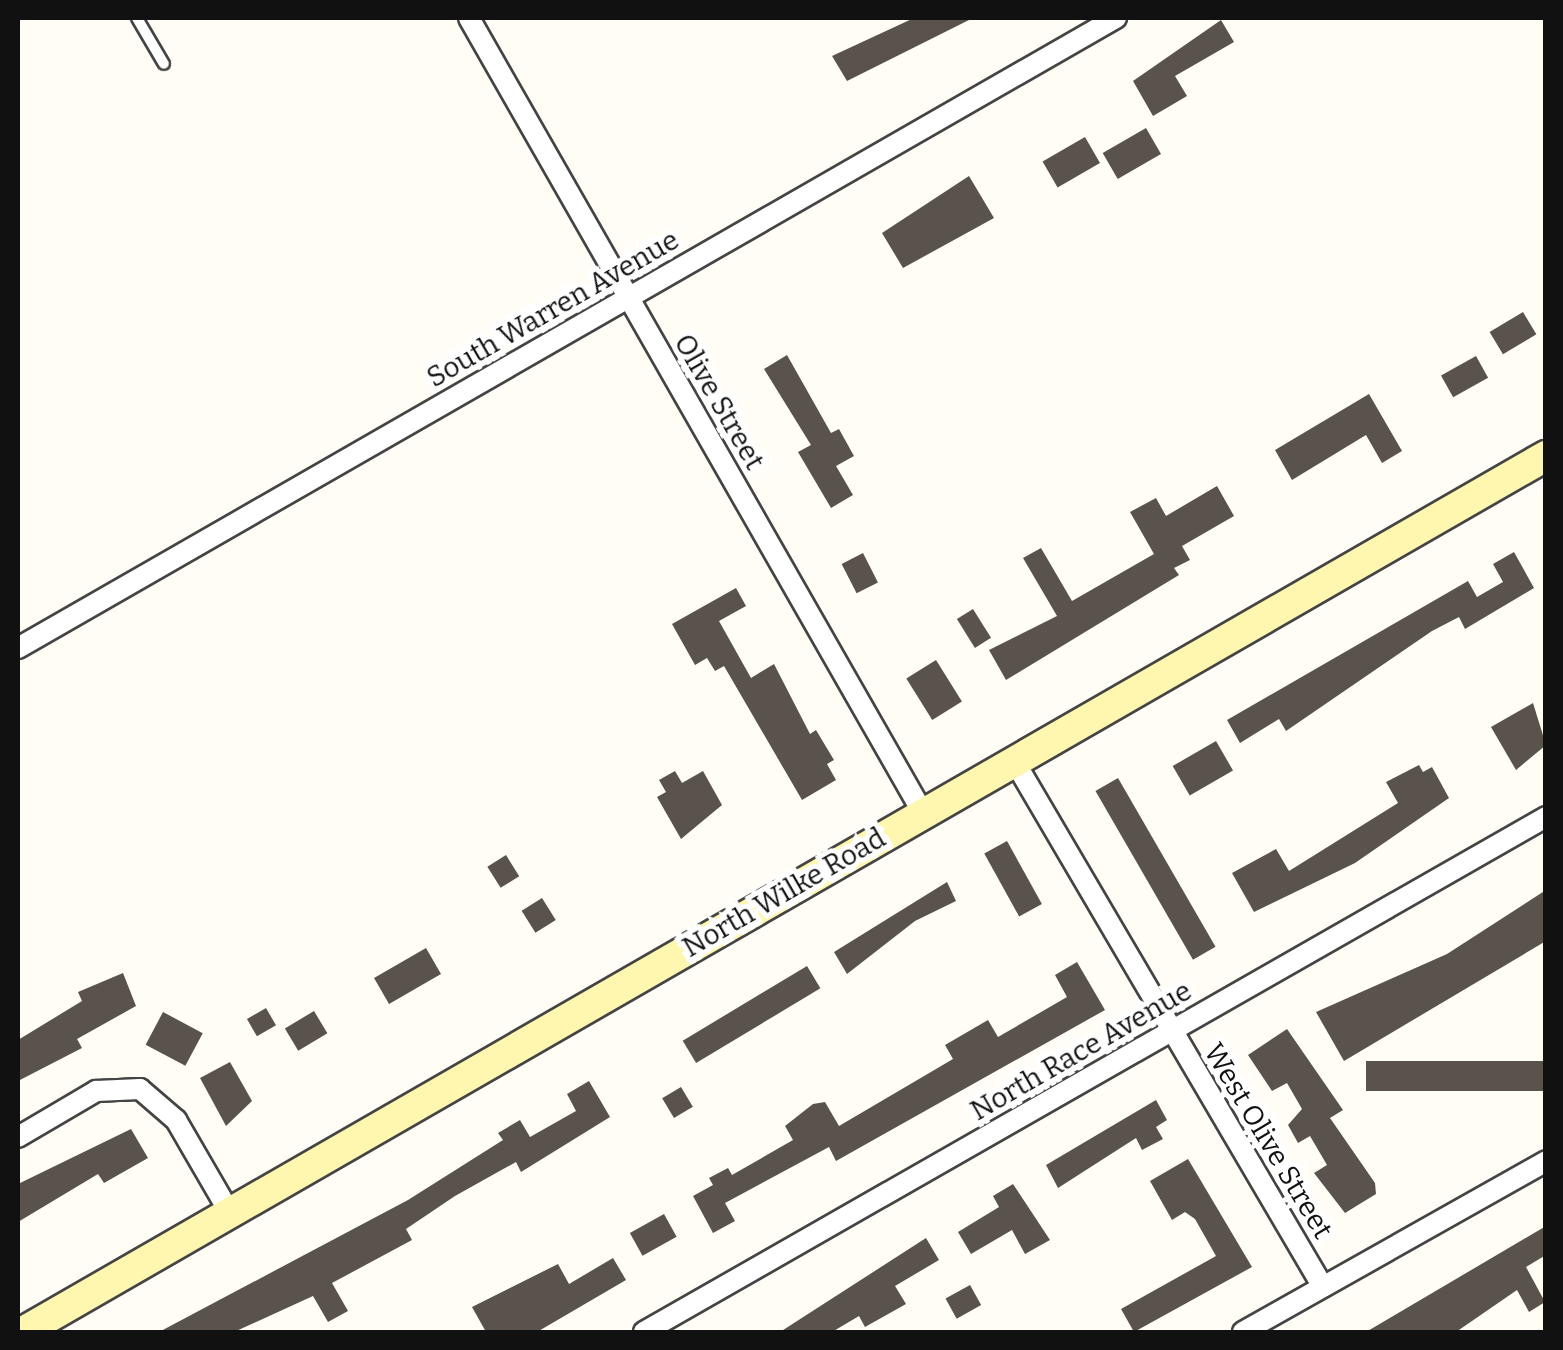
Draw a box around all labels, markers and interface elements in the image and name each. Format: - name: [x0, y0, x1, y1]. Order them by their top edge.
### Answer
- street label: South Warren Avenue: [421, 223, 685, 395]
- street label: Olive Street: [667, 328, 771, 476]
- street label: North Wilke Road: [677, 821, 891, 965]
- street label: North Race Avenue: [965, 974, 1197, 1128]
- street label: West Olive Street: [1196, 1037, 1340, 1245]

